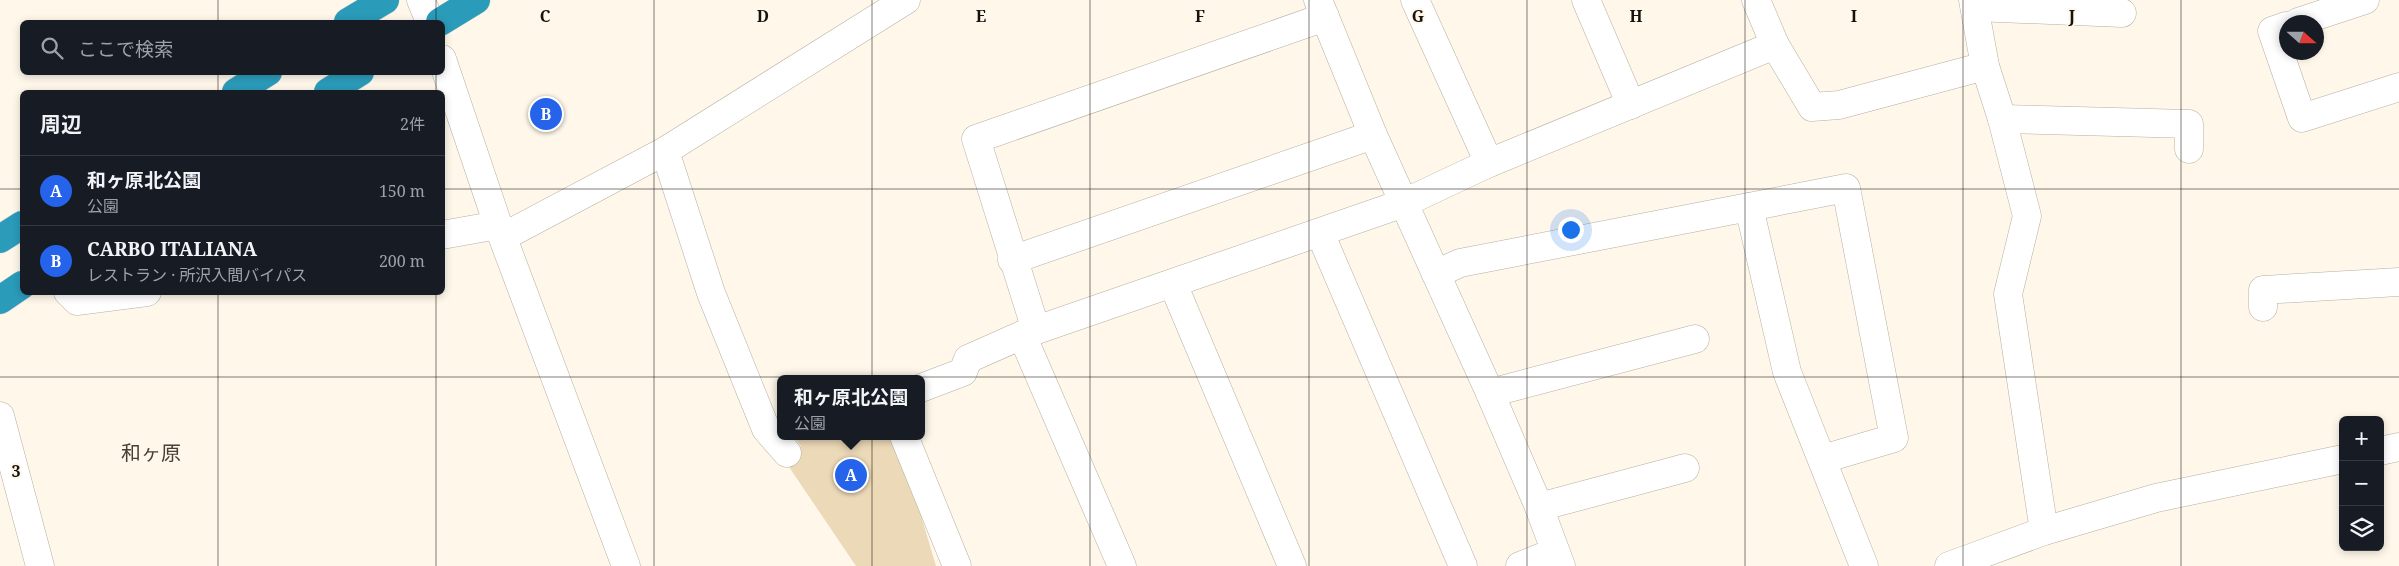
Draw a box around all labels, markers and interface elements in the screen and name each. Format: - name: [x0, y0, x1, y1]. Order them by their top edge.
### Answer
- text: C: [540, 5, 551, 27]
- text: D: [757, 5, 769, 27]
- text: E: [976, 5, 986, 27]
- text: F: [1195, 5, 1205, 27]
- text: G: [1412, 5, 1424, 27]
- text: H: [1629, 5, 1643, 27]
- text: I: [1851, 5, 1857, 27]
- text: J: [2068, 5, 2076, 27]
- north arrow: [2279, 15, 2324, 60]
- search box: [20, 20, 445, 75]
- icon: search: [38, 34, 66, 62]
- text: ここで検索: [78, 36, 173, 62]
- pin: B: [530, 95, 562, 133]
- text: 周辺: [40, 110, 82, 138]
- text: 2件: [400, 113, 425, 135]
- text: 和ヶ原北公園: [87, 167, 201, 193]
- text: A: [50, 180, 62, 202]
- text: 150 m: [379, 180, 425, 202]
- text: 公園: [87, 195, 119, 217]
- your location: [1558, 217, 1584, 243]
- text: CARBO ITALIANA: [87, 236, 257, 262]
- text: B: [51, 250, 61, 272]
- text: 200 m: [379, 250, 425, 272]
- text: レストラン · 所沢入間バイパス: [87, 264, 307, 286]
- popup: [777, 375, 925, 440]
- text: 和ヶ原北公園: [794, 384, 908, 410]
- text: 公園: [794, 412, 826, 434]
- map controls: [2339, 416, 2384, 551]
- button: +: [2339, 416, 2384, 461]
- district label: 和ヶ原: [121, 439, 181, 466]
- pin: A: [835, 456, 867, 494]
- text: 3: [11, 460, 21, 482]
- button: −: [2339, 461, 2384, 506]
- button: layers: [2339, 506, 2384, 551]

